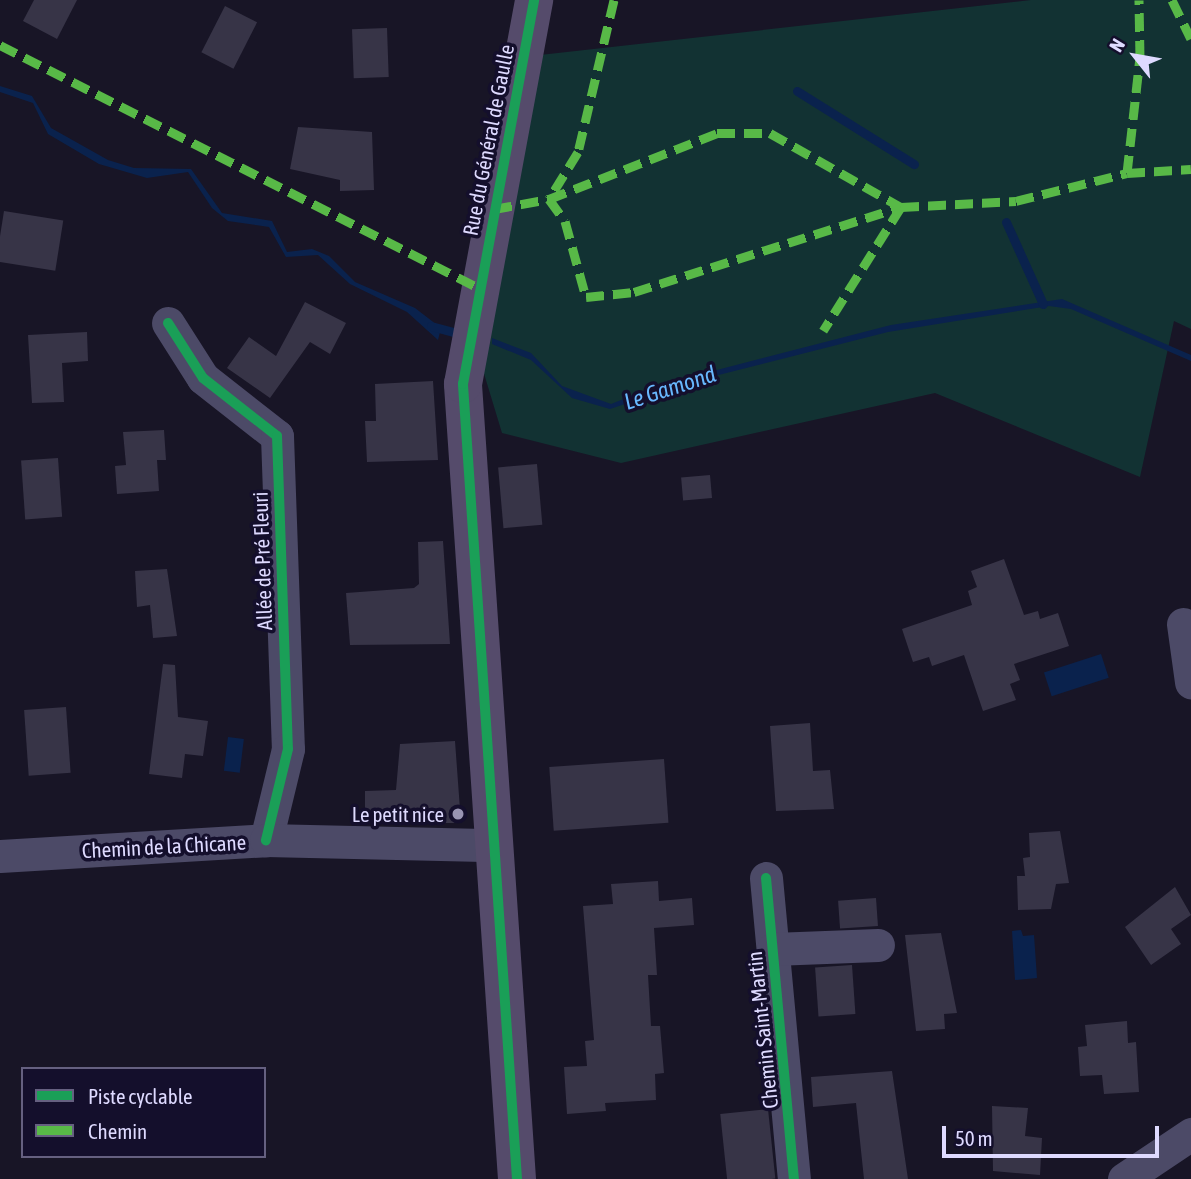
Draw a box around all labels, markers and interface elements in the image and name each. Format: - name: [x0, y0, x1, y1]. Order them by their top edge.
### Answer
- north arrow: [1100, 21, 1170, 91]
- text: N: [1105, 35, 1129, 56]
- street label: Rue du Général de Gaulle: [457, 42, 519, 238]
- water label: Le Gamond: [621, 360, 719, 416]
- street label: Allée de Pré Fleuri: [247, 491, 277, 631]
- place label: Le petit nice: [352, 801, 444, 827]
- marker: Le petit nice: [450, 806, 466, 822]
- street label: Chemin de la Chicane: [81, 829, 247, 863]
- street label: Chemin Saint-Martin: [741, 950, 783, 1110]
- legend: [21, 1067, 266, 1158]
- text: Piste cyclable: [88, 1084, 193, 1108]
- scale bar: [946, 1112, 1163, 1156]
- text: Chemin: [88, 1119, 147, 1143]
- text: 50 m: [955, 1126, 993, 1150]

